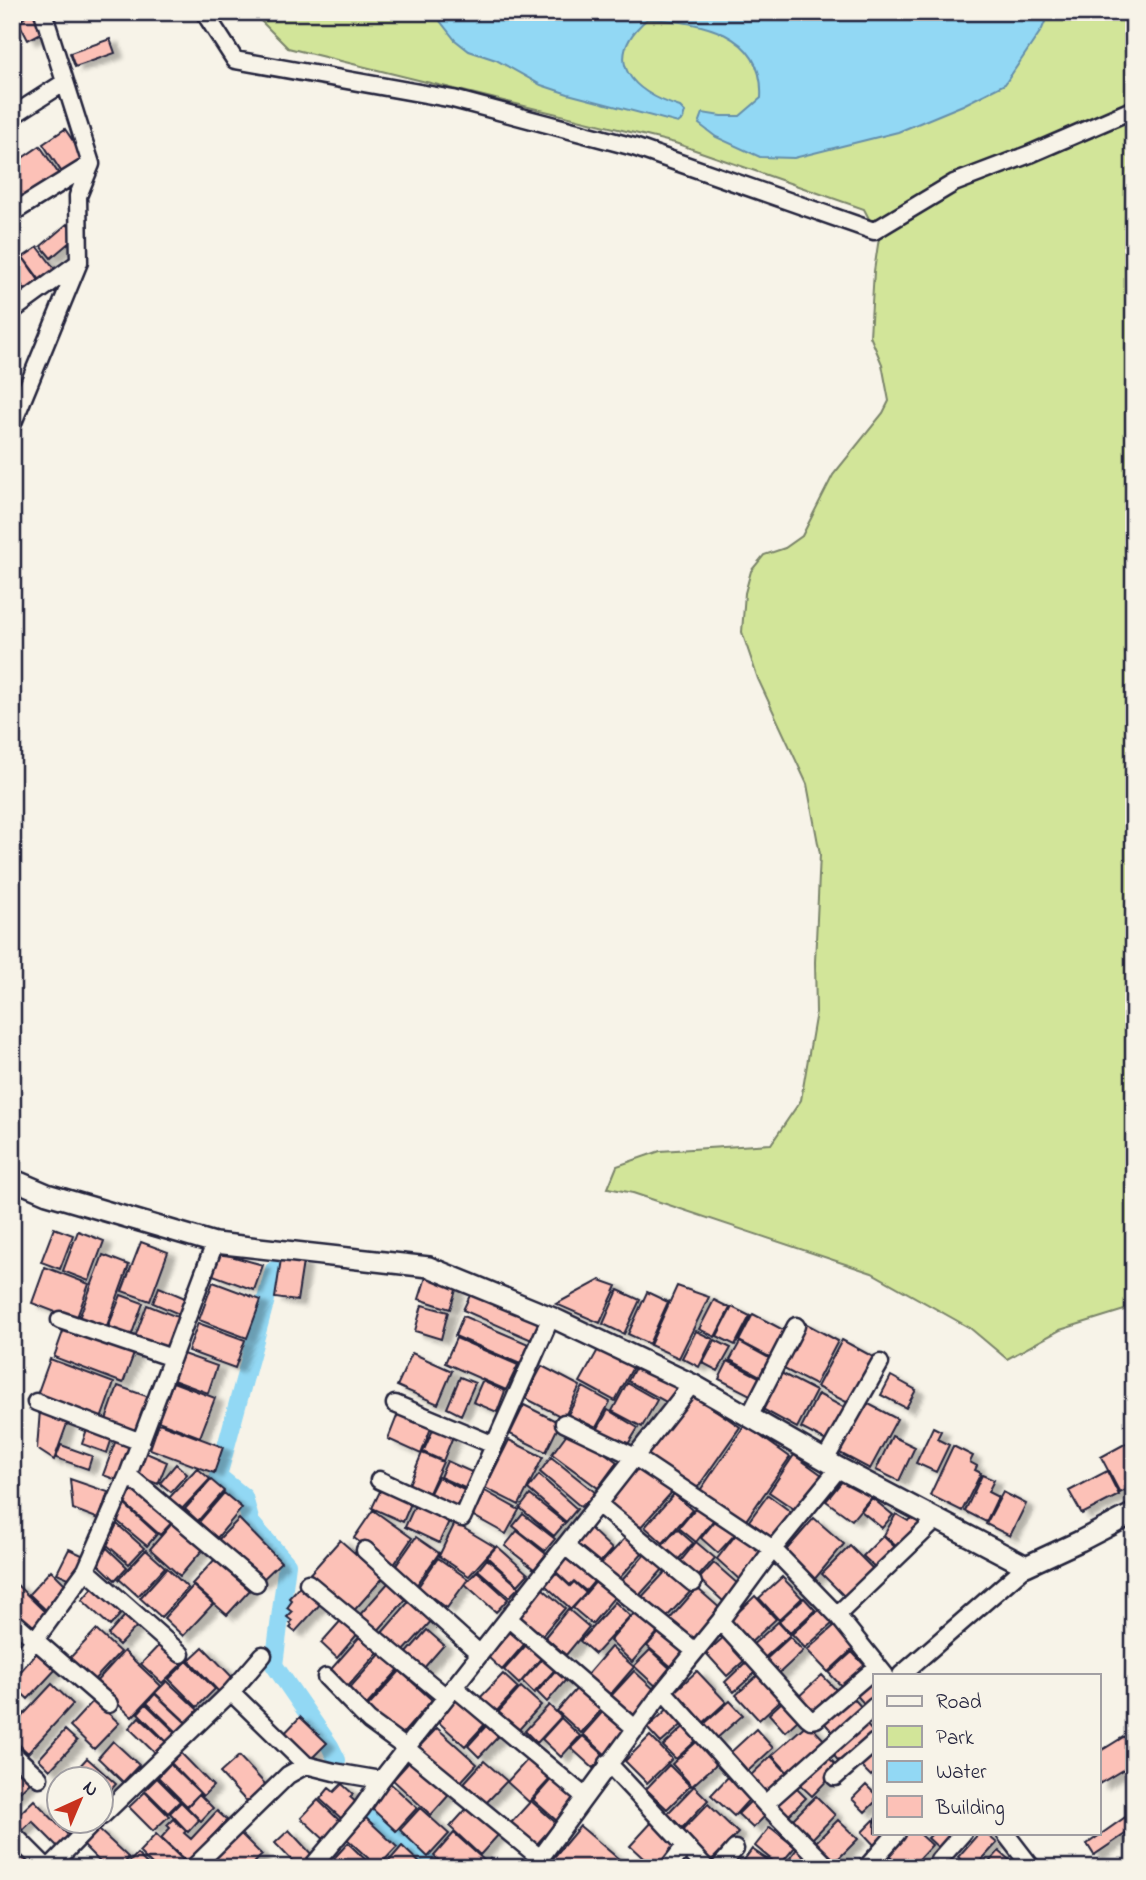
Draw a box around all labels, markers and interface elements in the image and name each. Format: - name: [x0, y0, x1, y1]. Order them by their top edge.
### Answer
- legend: [873, 1674, 1100, 1834]
- text: Road: [936, 1688, 982, 1718]
- text: Park: [936, 1724, 975, 1754]
- text: Water: [936, 1758, 987, 1788]
- north arrow: [46, 1764, 116, 1834]
- text: N: [76, 1775, 104, 1804]
- text: Building: [935, 1794, 1005, 1826]

